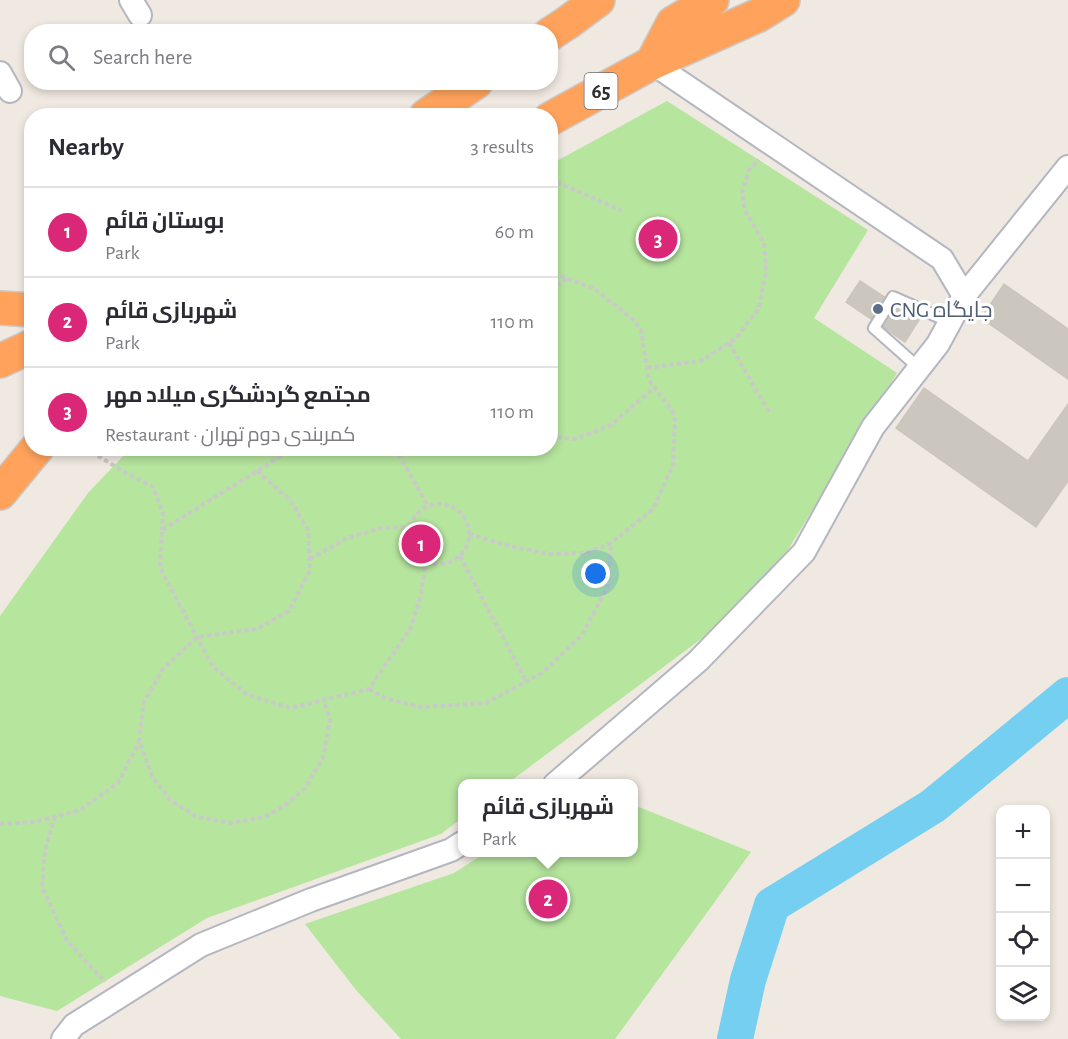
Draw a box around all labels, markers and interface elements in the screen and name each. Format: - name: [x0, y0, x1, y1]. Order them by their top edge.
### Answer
- search box: [24, 24, 558, 90]
- icon: search: [45, 41, 78, 74]
- text: Search here: [93, 46, 192, 68]
- road number: 65: [584, 73, 618, 109]
- text: Nearby: [48, 134, 124, 160]
- text: 3 results: [470, 137, 534, 157]
- text: بوستان قائم: [105, 210, 224, 232]
- pin: 3: [638, 216, 678, 262]
- text: 1: [64, 222, 71, 242]
- text: 60 m: [495, 222, 534, 242]
- text: Park: [105, 243, 140, 263]
- place label: CNG جایگاه: [890, 299, 992, 321]
- text: شهربازی قائم: [105, 300, 237, 322]
- marker: CNG جایگاه: [871, 302, 885, 316]
- text: 2: [63, 312, 72, 332]
- text: 110 m: [490, 312, 534, 332]
- text: Park: [105, 333, 140, 353]
- text: مجتمع گردشگری میلاد مهر: [105, 384, 371, 406]
- text: 3: [63, 402, 72, 422]
- text: 110 m: [490, 402, 534, 422]
- text: Restaurant · کمربندی دوم تهران: [105, 425, 356, 445]
- pin: 1: [402, 522, 440, 566]
- your location: [581, 559, 610, 588]
- popup: [458, 779, 638, 857]
- text: شهربازی قائم: [482, 796, 614, 818]
- map controls: [996, 805, 1050, 1021]
- button: +: [996, 805, 1050, 859]
- text: Park: [482, 829, 516, 849]
- button: −: [996, 859, 1050, 913]
- pin: 2: [528, 876, 568, 922]
- button: locate: [996, 913, 1050, 967]
- button: layers: [996, 967, 1050, 1021]

